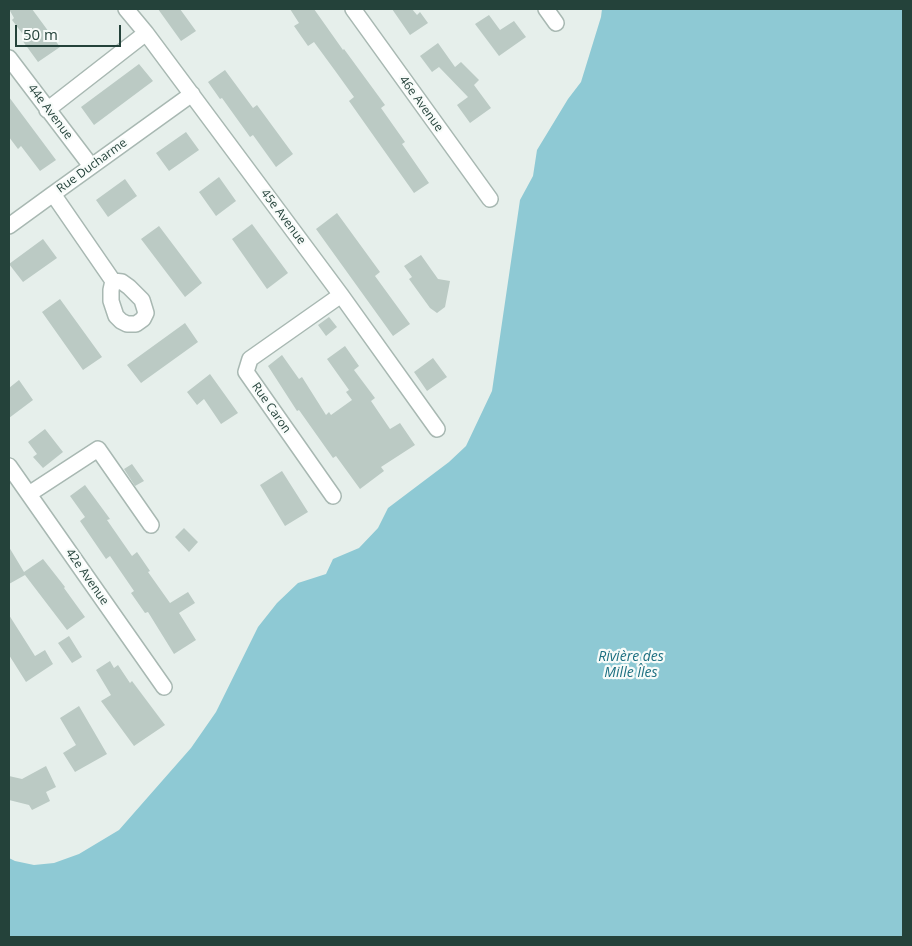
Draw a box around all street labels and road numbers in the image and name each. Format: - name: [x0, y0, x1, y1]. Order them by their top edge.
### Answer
- street label: 46e Avenue: [396, 73, 446, 135]
- street label: 44e Avenue: [25, 82, 75, 142]
- street label: Rue Ducharme: [54, 136, 130, 196]
- street label: 45e Avenue: [258, 187, 308, 247]
- street label: Rue Caron: [248, 380, 294, 436]
- street label: 42e Avenue: [62, 546, 112, 608]

